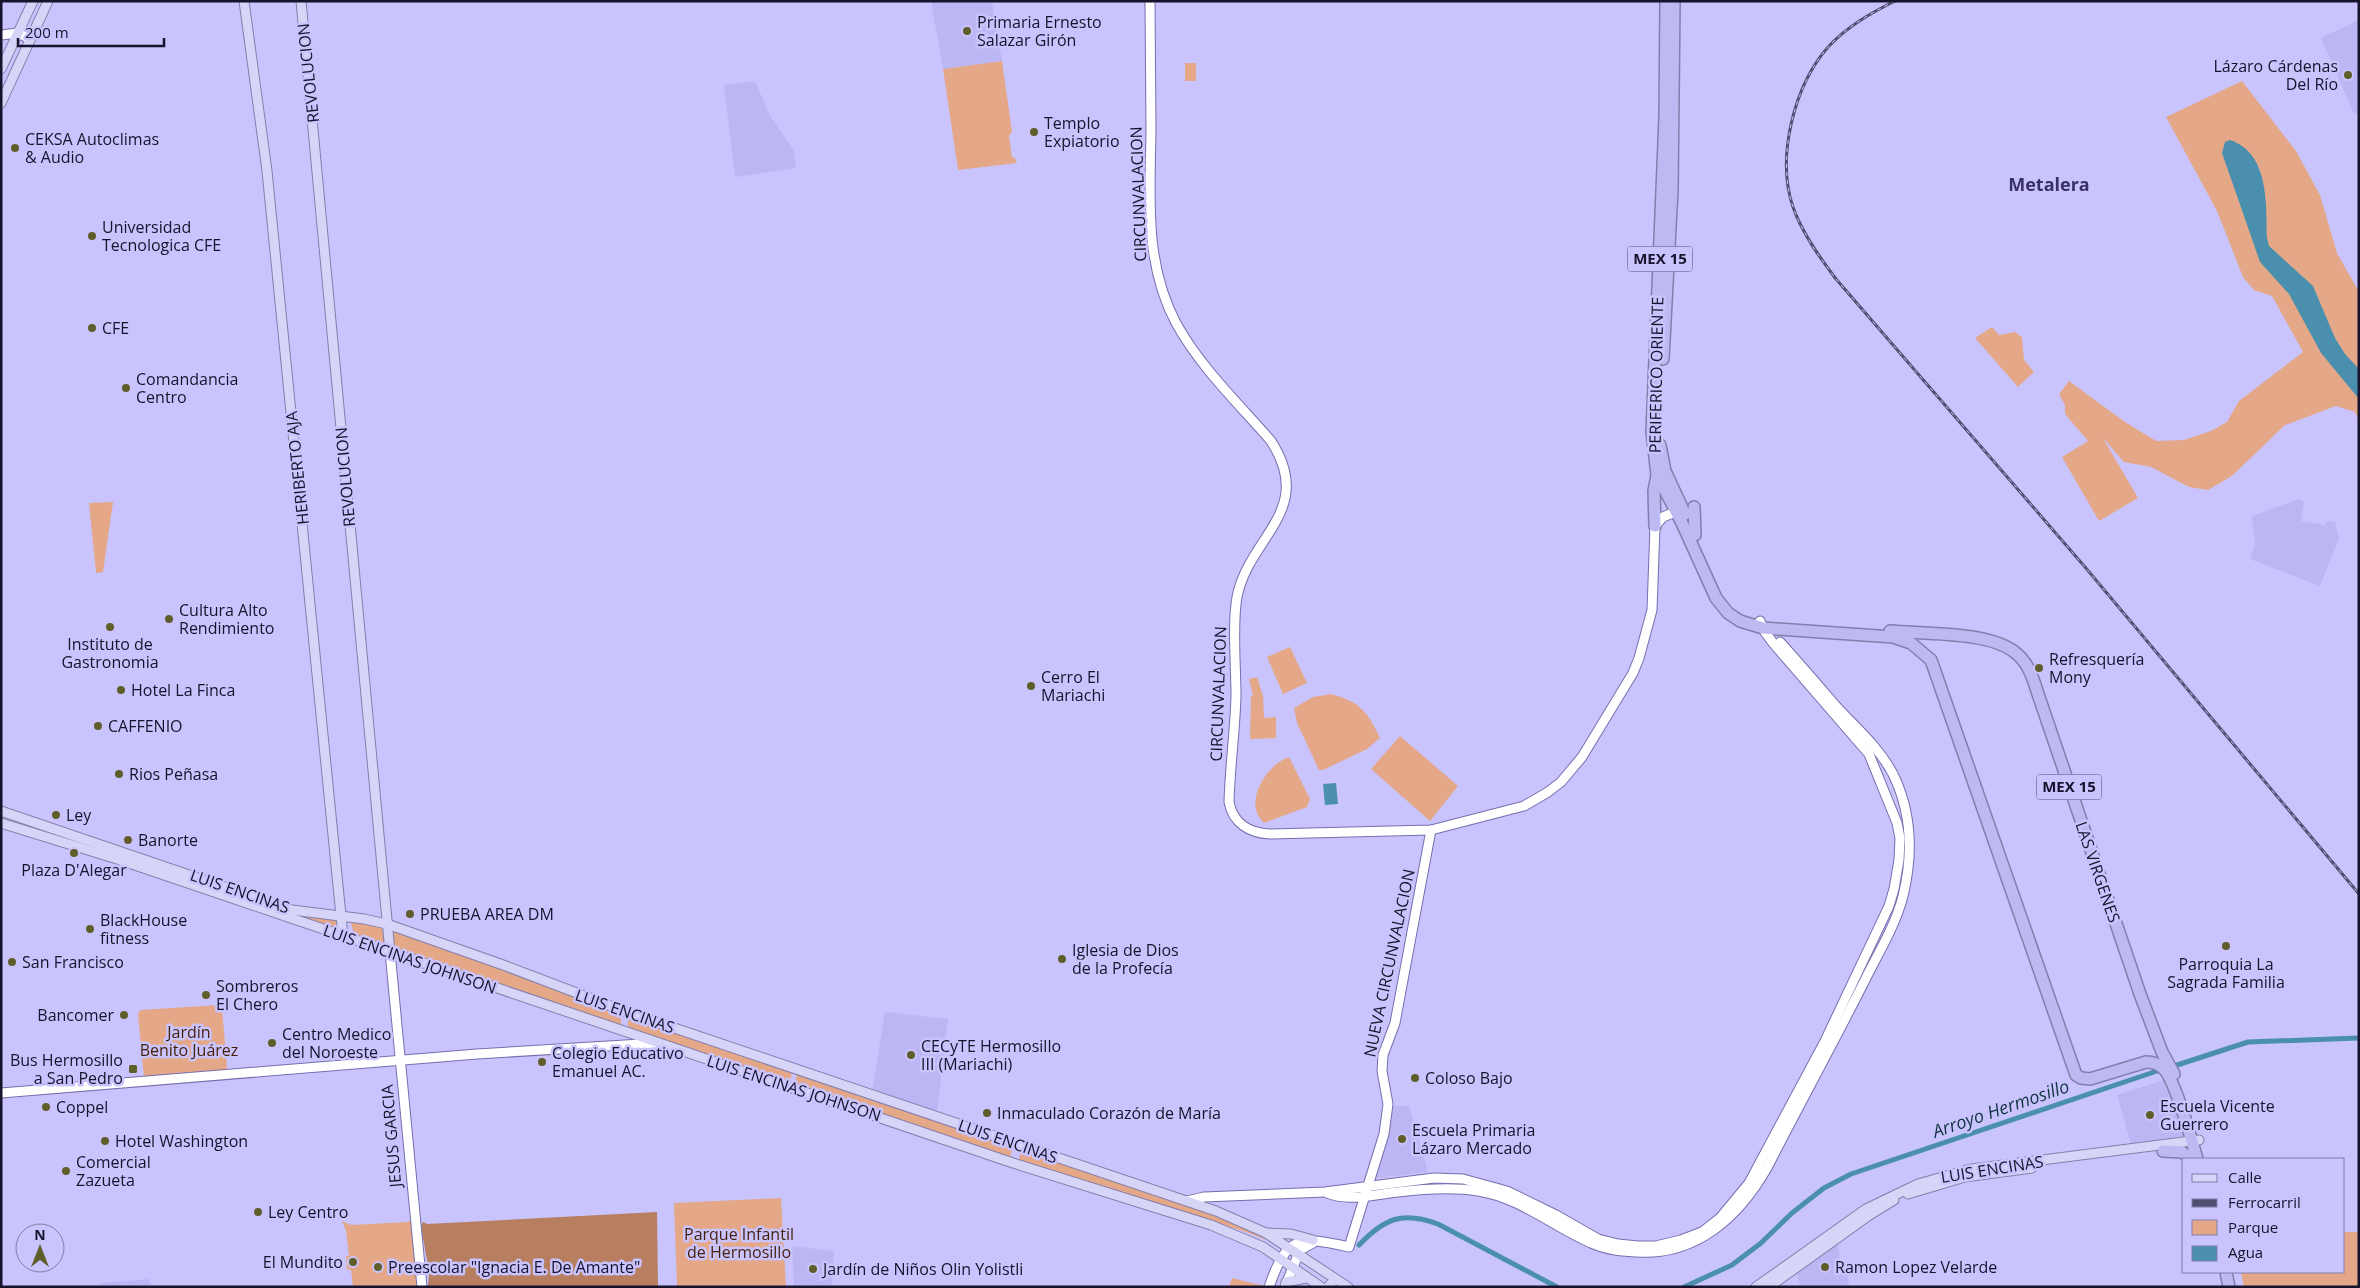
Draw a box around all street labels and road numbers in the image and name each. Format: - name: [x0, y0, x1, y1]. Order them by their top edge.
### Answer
- street label: REVOLUCION: [292, 22, 324, 124]
- street label: CIRCUNVALACION: [1125, 126, 1151, 262]
- road number: MEX 15: [1628, 246, 1692, 272]
- street label: PERIFERICO ORIENTE: [1644, 297, 1668, 453]
- street label: HERIBERTO AJA: [280, 409, 314, 526]
- street label: REVOLUCION: [330, 426, 360, 528]
- street label: CIRCUNVALACION: [1205, 626, 1231, 762]
- road number: MEX 15: [2036, 774, 2102, 800]
- street label: LAS VIRGENES: [2070, 819, 2126, 926]
- street label: LUIS ENCINAS: [187, 864, 293, 918]
- street label: NUEVA CIRCUNVALACION: [1358, 867, 1420, 1059]
- street label: LUIS ENCINAS JOHNSON: [320, 919, 500, 999]
- street label: LUIS ENCINAS: [572, 984, 678, 1038]
- street label: LUIS ENCINAS JOHNSON: [704, 1049, 884, 1127]
- street label: JESUS GARCIA: [375, 1083, 407, 1190]
- street label: LUIS ENCINAS: [955, 1114, 1061, 1168]
- street label: LUIS ENCINAS: [1939, 1150, 2045, 1188]

